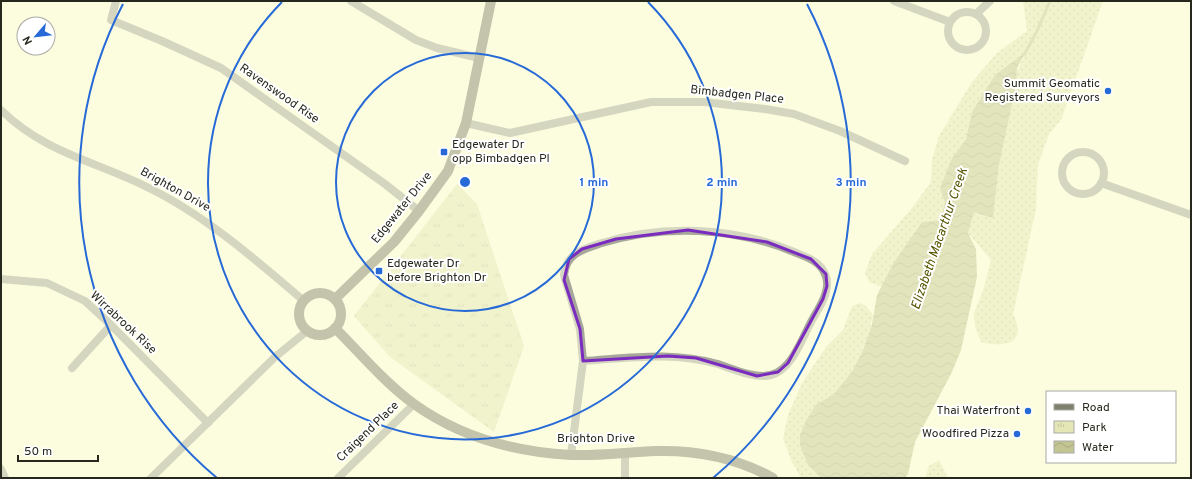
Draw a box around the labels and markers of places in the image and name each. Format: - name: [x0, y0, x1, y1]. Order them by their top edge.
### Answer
- place label: Summit Geomatic Registered Surveyors: [985, 76, 1100, 106]
- marker: Summit Geomatic Registered Surveyors: [1103, 86, 1113, 96]
- place label: Edgewater Dr opp Bimbadgen Pl: [452, 137, 550, 167]
- marker: Edgewater Dr opp Bimbadgen Pl: [439, 147, 449, 157]
- centre of rings: [458, 175, 472, 189]
- place label: Edgewater Dr before Brighton Dr: [387, 256, 487, 286]
- marker: Edgewater Dr before Brighton Dr: [374, 266, 384, 276]
- place label: Thai Waterfront: [936, 403, 1020, 419]
- marker: Thai Waterfront: [1023, 406, 1033, 416]
- place label: Woodfired Pizza: [922, 426, 1009, 442]
- marker: Woodfired Pizza: [1012, 429, 1022, 439]

